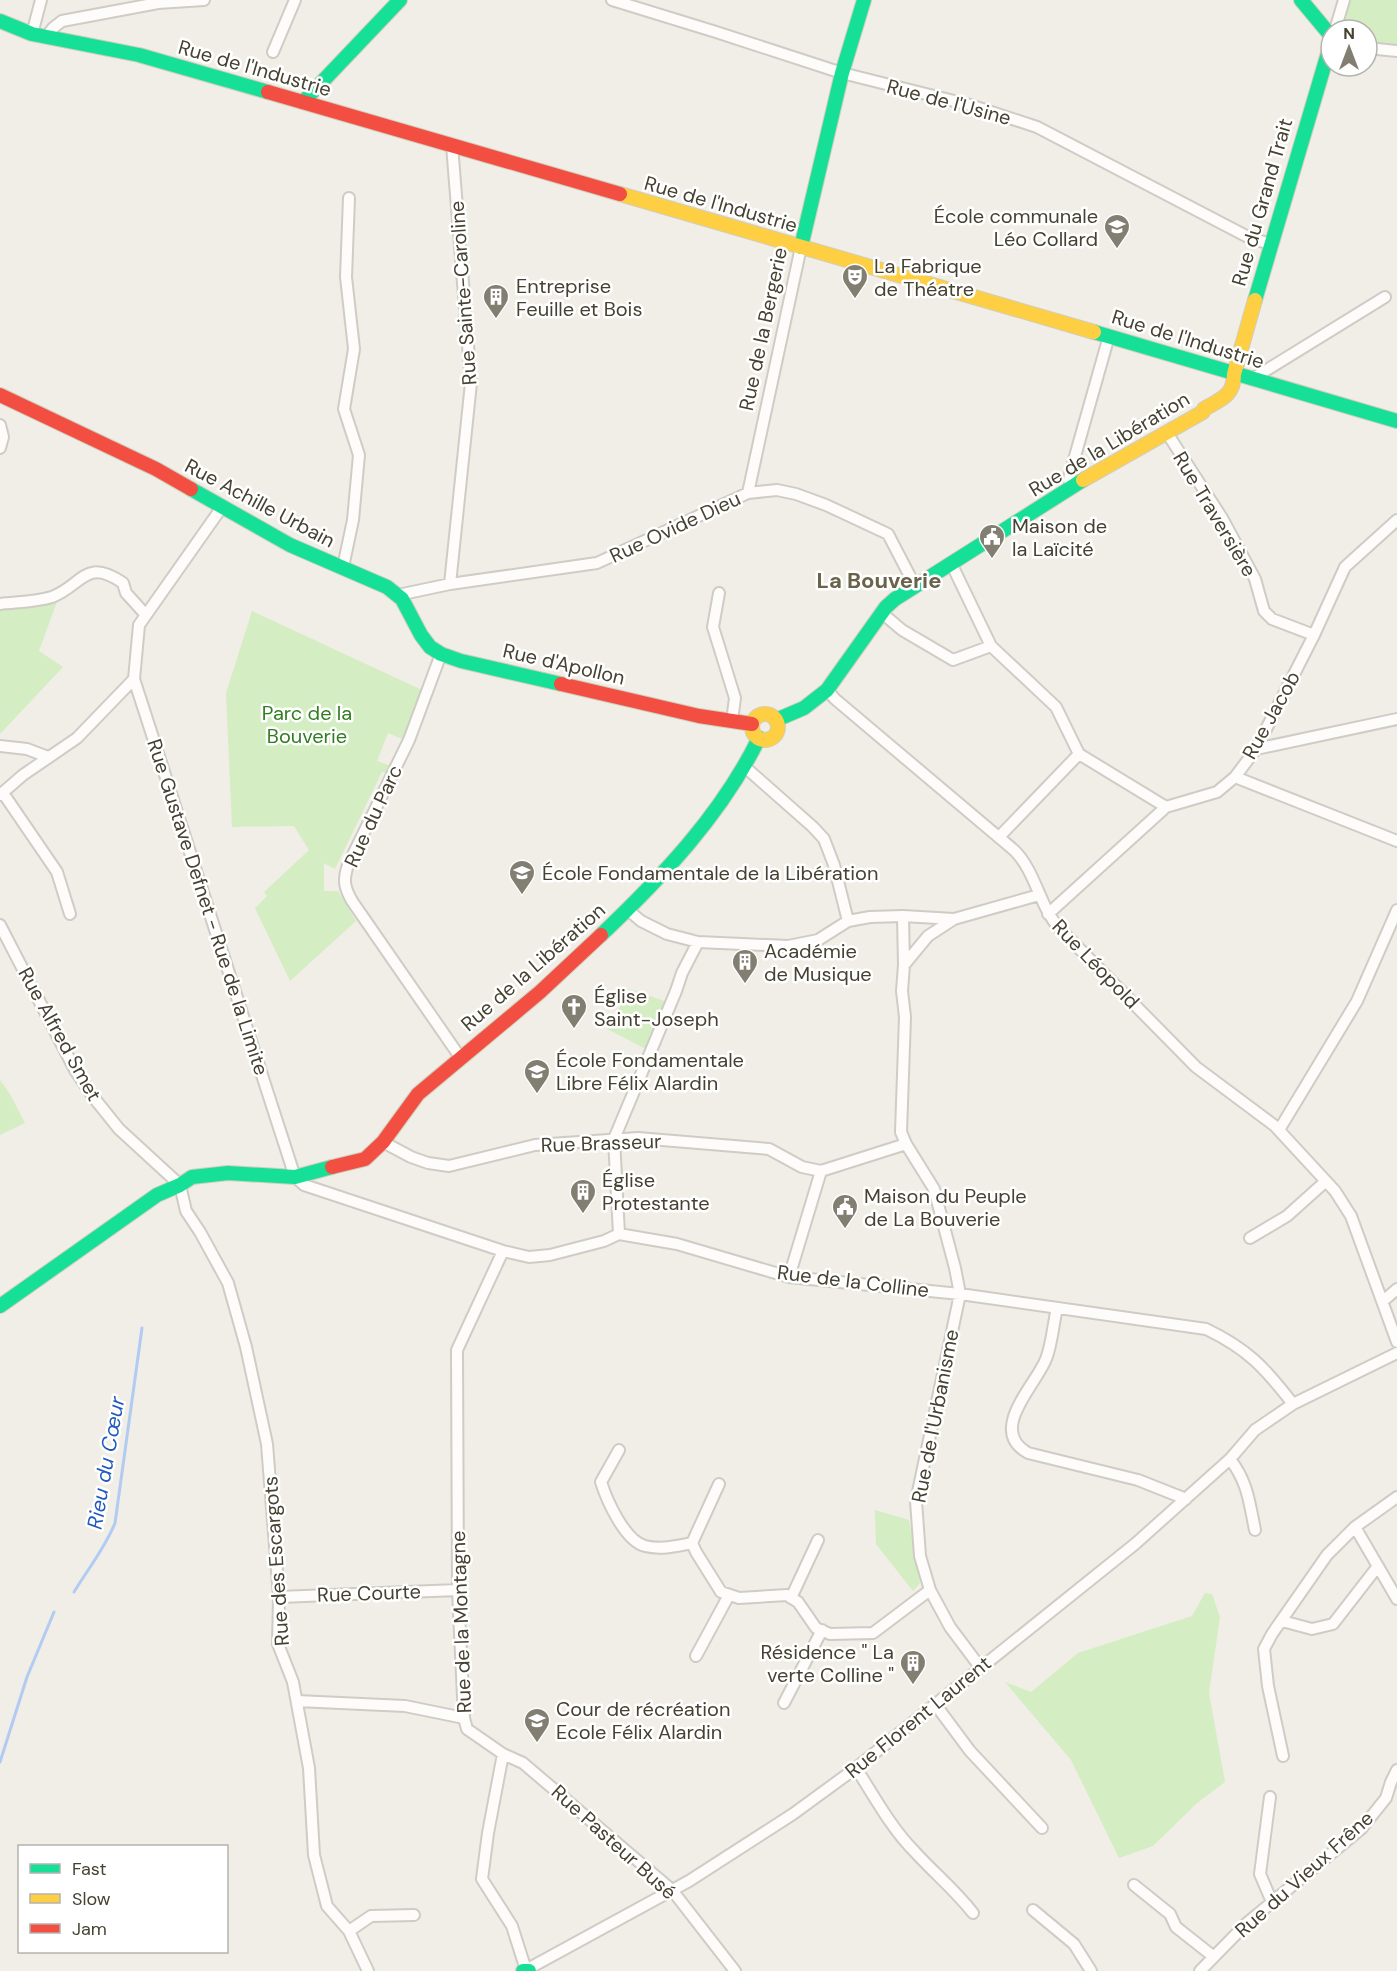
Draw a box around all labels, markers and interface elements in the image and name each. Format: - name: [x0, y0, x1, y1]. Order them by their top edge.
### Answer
- north arrow: [1319, 18, 1379, 78]
- text: N: [1343, 23, 1355, 44]
- street label: Rue de l'Industrie: [175, 34, 335, 102]
- street label: Rue de l'Usine: [884, 73, 1014, 131]
- street label: Rue du Grand Trait: [1226, 115, 1298, 289]
- street label: Rue de l'Industrie: [641, 170, 801, 238]
- street label: Rue Sainte-Caroline: [444, 200, 482, 386]
- place label: École communale Léo Collard: [934, 203, 1098, 252]
- school or university icon: École communale Léo Collard: [1102, 212, 1132, 250]
- street label: Rue de la Bergerie: [733, 245, 793, 413]
- place label: La Fabrique de Théatre: [874, 253, 982, 302]
- theatre icon: La Fabrique de Théatre: [840, 262, 870, 300]
- place label: Entreprise Feuille et Bois: [516, 273, 642, 322]
- building icon: Entreprise Feuille et Bois: [481, 282, 511, 320]
- street label: Rue de l'Industrie: [1109, 303, 1267, 375]
- street label: Rue de la Libération: [1024, 386, 1194, 502]
- street label: Rue Traversière: [1167, 447, 1263, 581]
- street label: Rue Achille Urbain: [180, 452, 340, 554]
- street label: Rue Ovide Dieu: [605, 485, 745, 569]
- place label: Maison de la Laïcité: [1012, 513, 1107, 562]
- public building icon: Maison de la Laïcité: [977, 522, 1007, 560]
- district label: La Bouverie: [817, 566, 941, 595]
- street label: Rue d'Apollon: [500, 637, 628, 691]
- street label: Rue Jacob: [1236, 666, 1306, 764]
- park label: Parc de la Bouverie: [262, 700, 352, 749]
- street label: Rue Gustave Defnet - Rue de la Limite: [141, 736, 275, 1078]
- street label: Rue du Parc: [338, 761, 408, 871]
- school or university icon: École Fondamentale de la Libération: [507, 858, 537, 896]
- place label: École Fondamentale de la Libération: [542, 860, 878, 886]
- street label: Rue de la Libération: [455, 897, 611, 1037]
- street label: Rue Léopold: [1047, 914, 1145, 1014]
- place label: Académie de Musique: [764, 938, 872, 987]
- building icon: Académie de Musique: [730, 947, 760, 985]
- street label: Rue Alfred Smet: [12, 962, 108, 1106]
- place label: Église Saint-Joseph: [594, 983, 719, 1032]
- church icon: Église Saint-Joseph: [559, 992, 589, 1030]
- place label: École Fondamentale Libre Félix Alardin: [556, 1047, 744, 1096]
- school or university icon: École Fondamentale Libre Félix Alardin: [522, 1057, 552, 1095]
- street label: Rue Brasseur: [540, 1128, 662, 1158]
- place label: Église Protestante: [602, 1167, 710, 1216]
- building icon: Église Protestante: [568, 1177, 598, 1215]
- place label: Maison du Peuple de La Bouverie: [864, 1183, 1027, 1232]
- public building icon: Maison du Peuple de La Bouverie: [830, 1192, 860, 1230]
- street label: Rue de la Colline: [776, 1259, 930, 1303]
- street label: Rue de l'Urbanisme: [905, 1327, 965, 1505]
- water label: Rieu du Cœur: [81, 1393, 132, 1532]
- street label: Rue des Escargots: [257, 1475, 295, 1647]
- street label: Rue de la Montagne: [445, 1530, 477, 1714]
- street label: Rue Courte: [317, 1578, 421, 1608]
- place label: Résidence " La verte Colline ": [760, 1639, 894, 1688]
- building icon: Résidence " La verte Colline ": [898, 1648, 928, 1686]
- street label: Rue Florent Laurent: [840, 1650, 996, 1784]
- place label: Cour de récréation Ecole Félix Alardin: [556, 1696, 730, 1745]
- school or university icon: Cour de récréation Ecole Félix Alardin: [522, 1706, 552, 1744]
- street label: Rue Pasteur Busé: [546, 1779, 682, 1905]
- street label: Rue du Vieux Frêne: [1229, 1805, 1379, 1943]
- legend: [18, 1845, 228, 1953]
- text: Fast: [72, 1857, 107, 1881]
- text: Slow: [72, 1887, 111, 1911]
- text: Jam: [72, 1917, 107, 1941]

